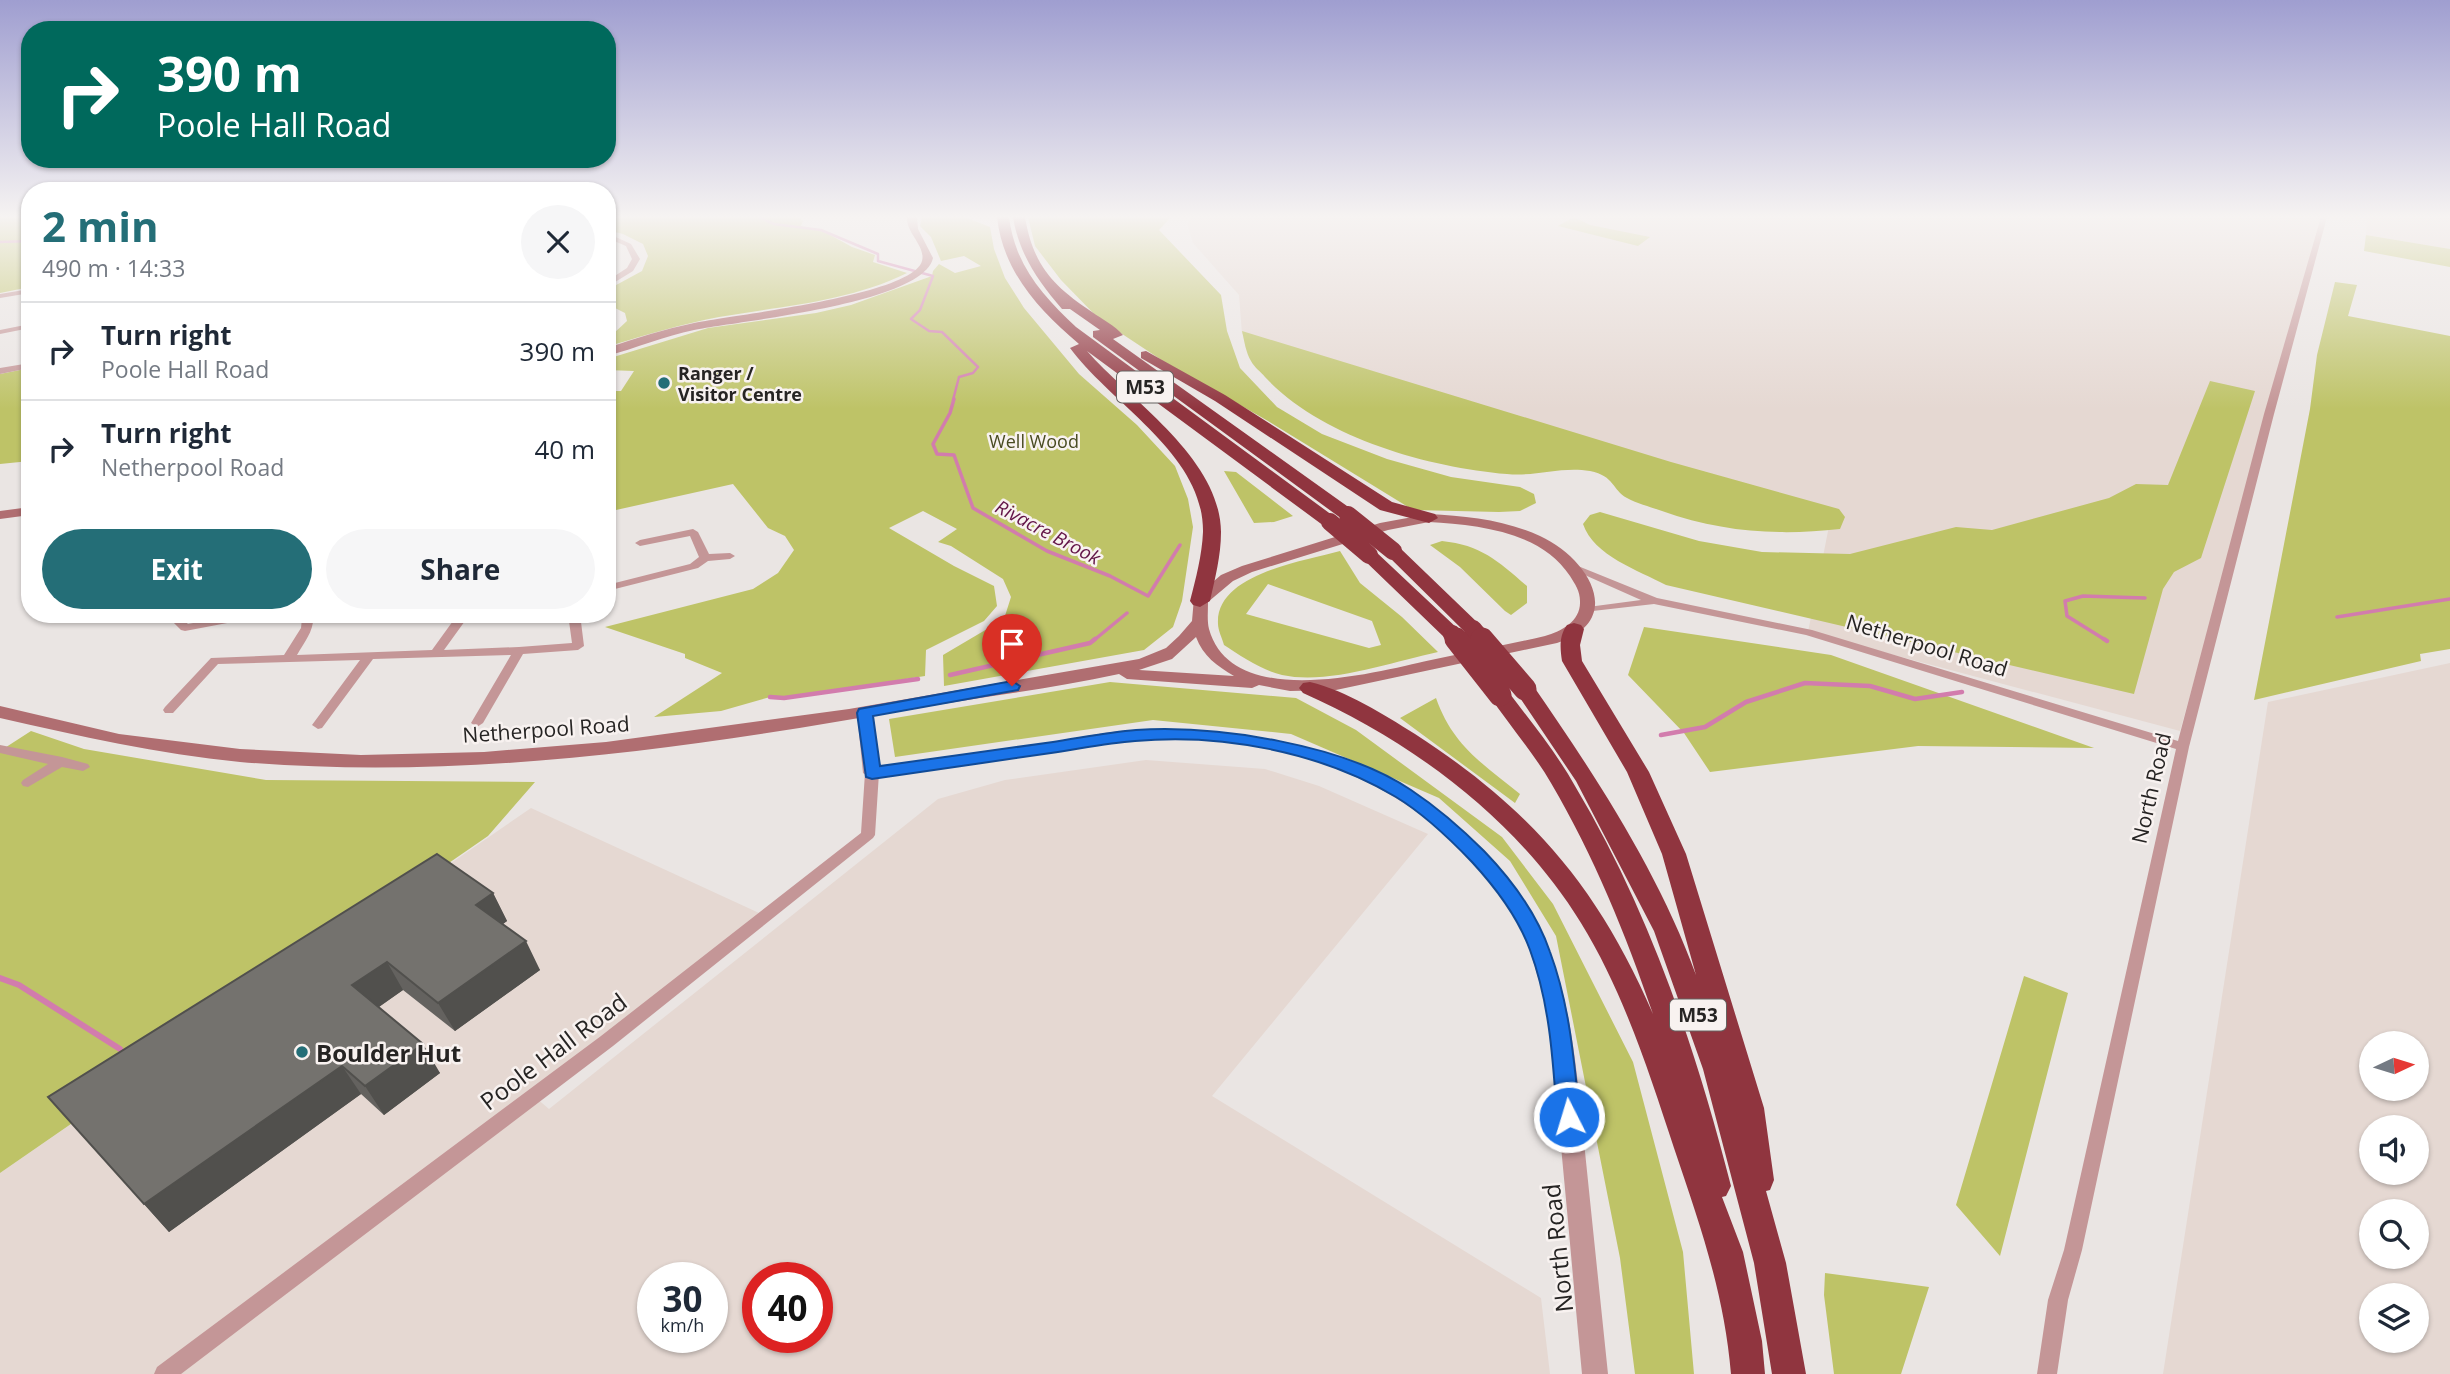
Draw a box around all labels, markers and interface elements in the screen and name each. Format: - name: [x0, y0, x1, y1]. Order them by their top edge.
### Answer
- text: 390 m: [157, 40, 302, 106]
- icon: right: [42, 49, 133, 140]
- text: Poole Hall Road: [157, 103, 391, 146]
- text: 2 min: [42, 197, 159, 254]
- button: close: [521, 205, 595, 279]
- text: 490 m · 14:33: [42, 252, 185, 284]
- text: Turn right: [101, 317, 232, 353]
- icon: right: [42, 332, 80, 370]
- text: 390 m: [520, 333, 595, 369]
- text: Poole Hall Road: [101, 353, 269, 385]
- place label: Ranger / Visitor Centre: [678, 361, 802, 406]
- road number: M53: [1117, 372, 1173, 402]
- marker: Ranger / Visitor Centre: [656, 375, 672, 391]
- text: Turn right: [101, 415, 232, 451]
- park label: Well Wood: [989, 429, 1079, 453]
- icon: right: [42, 430, 80, 468]
- text: 40 m: [534, 431, 595, 467]
- text: Netherpool Road: [101, 451, 284, 483]
- water label: Rivacre Brook: [991, 493, 1106, 571]
- button: Exit: [42, 529, 312, 609]
- button: Share: [326, 529, 595, 609]
- street label: Netherpool Road: [1843, 607, 2011, 683]
- pin: [982, 614, 1042, 686]
- icon: arrive: [993, 625, 1031, 663]
- street label: Netherpool Road: [462, 709, 630, 749]
- street label: North Road: [2125, 730, 2177, 846]
- street label: Poole Hall Road: [473, 985, 633, 1117]
- road number: M53: [1670, 1000, 1726, 1030]
- north arrow: [2359, 1031, 2429, 1101]
- map controls: [2359, 1031, 2429, 1353]
- place label: Boulder Hut: [316, 1036, 461, 1069]
- marker: Boulder Hut: [294, 1044, 310, 1060]
- position arrow: [1532, 1080, 1606, 1154]
- button: sound: [2359, 1115, 2429, 1185]
- street label: North Road: [1534, 1182, 1580, 1314]
- button: search: [2359, 1199, 2429, 1269]
- speed limit sign: 40: [742, 1262, 833, 1353]
- text: 30: [662, 1275, 703, 1322]
- button: layers: [2359, 1283, 2429, 1353]
- text: km/h: [661, 1313, 704, 1337]

